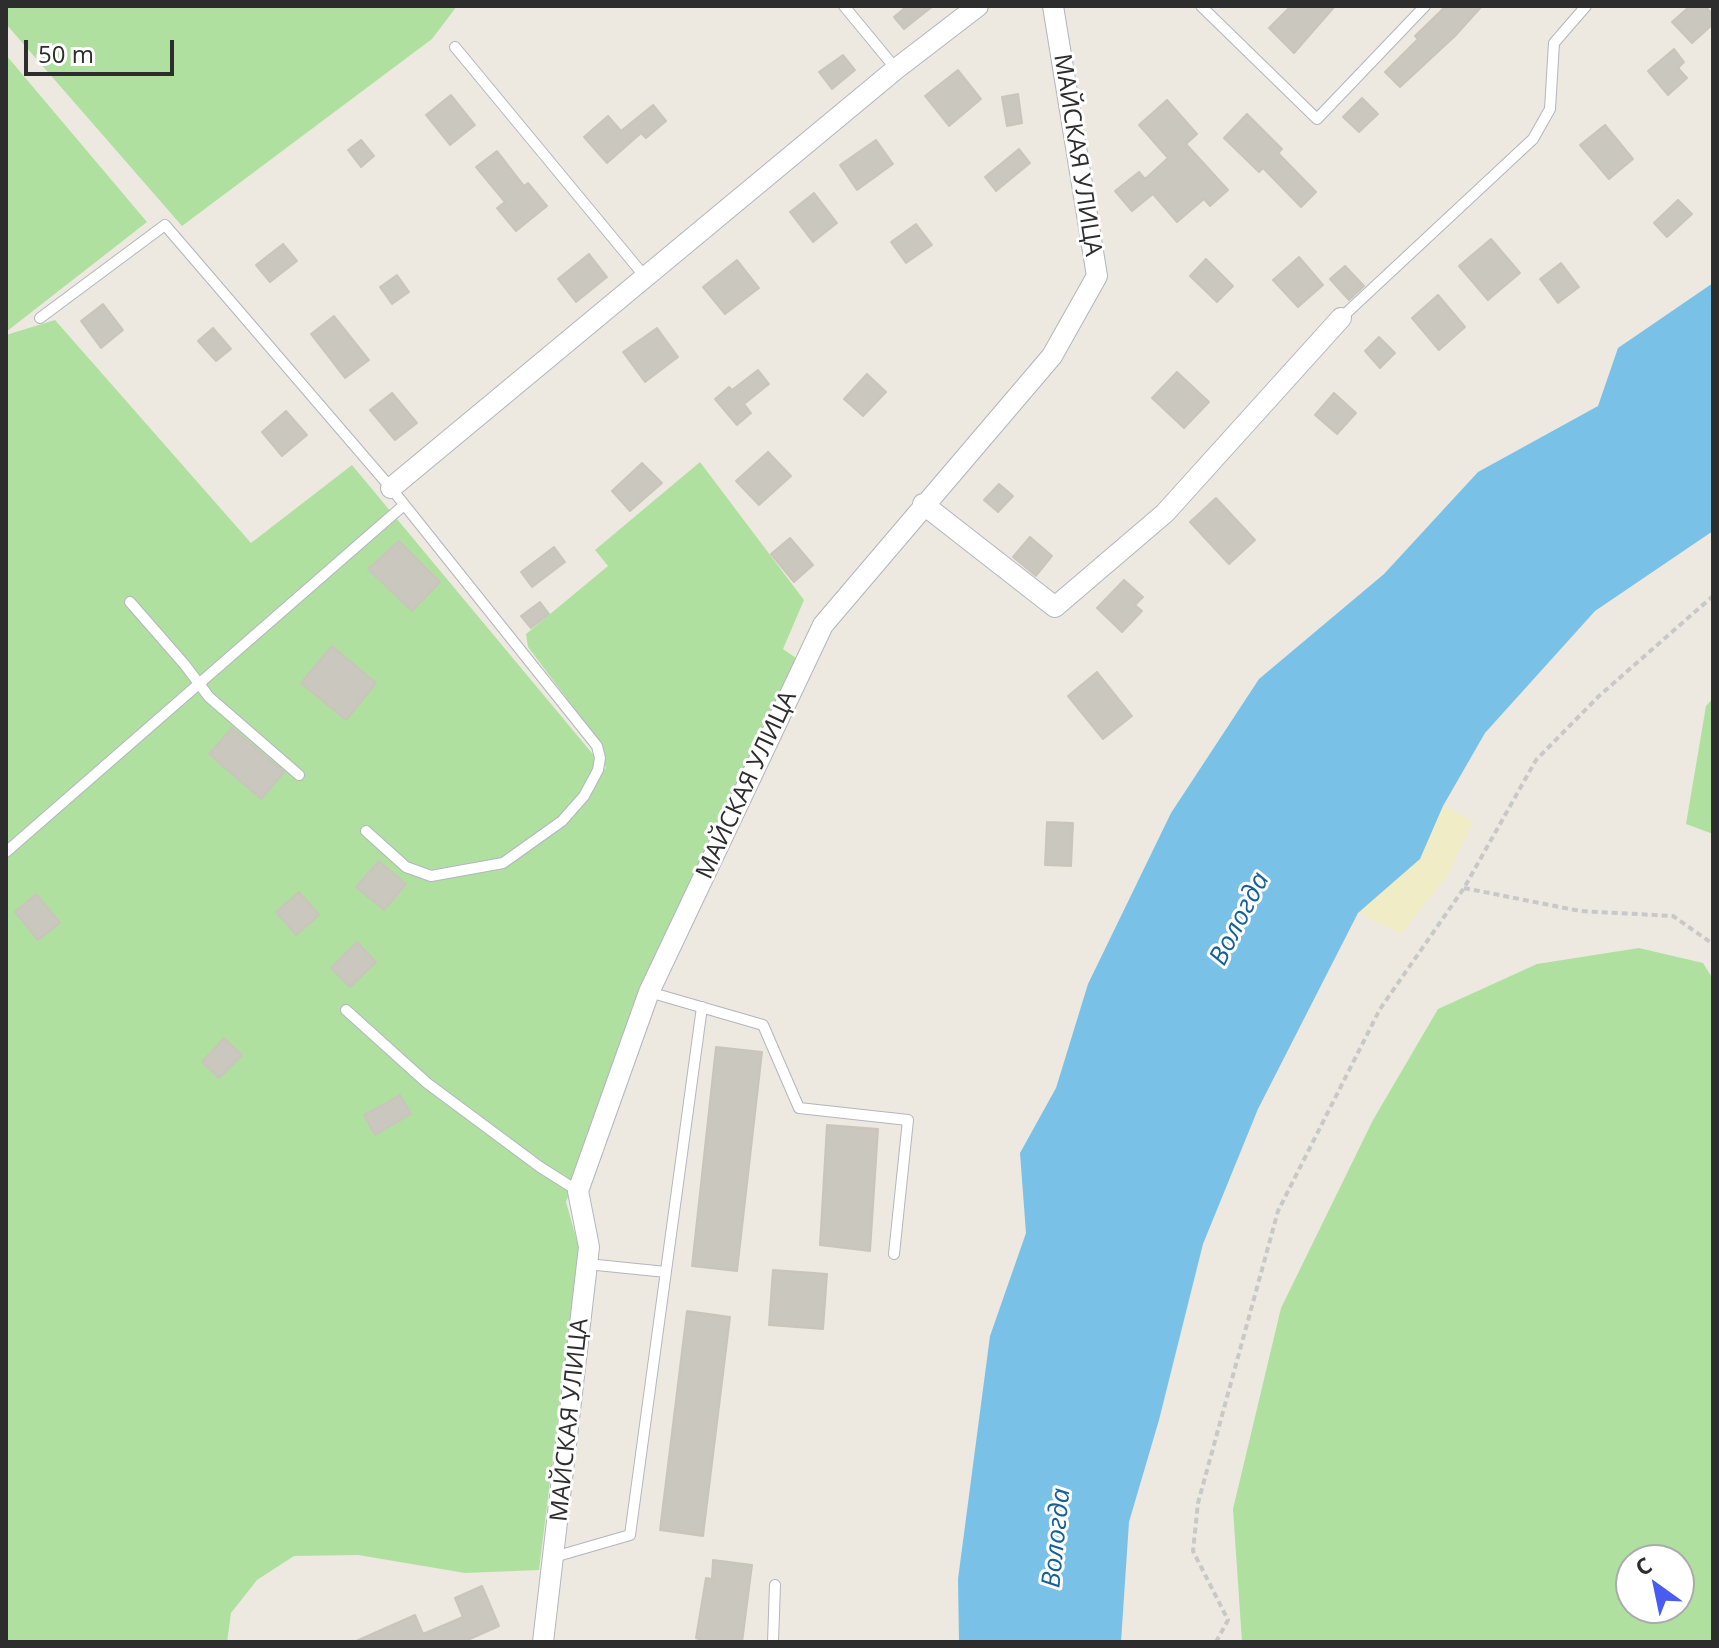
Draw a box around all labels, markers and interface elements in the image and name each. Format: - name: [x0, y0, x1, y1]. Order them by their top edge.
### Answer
- scale bar: [28, 24, 178, 74]
- text: 50 m: [38, 37, 94, 70]
- street label: МАЙСКАЯ УЛИЦА: [1047, 52, 1107, 258]
- street label: МАЙСКАЯ УЛИЦА: [691, 686, 803, 884]
- water label: Вологда: [1203, 867, 1277, 971]
- street label: МАЙСКАЯ УЛИЦА: [545, 1317, 595, 1523]
- water label: Вологда: [1036, 1487, 1078, 1589]
- north arrow: [1615, 1544, 1695, 1624]
- text: С: [1629, 1549, 1657, 1582]

